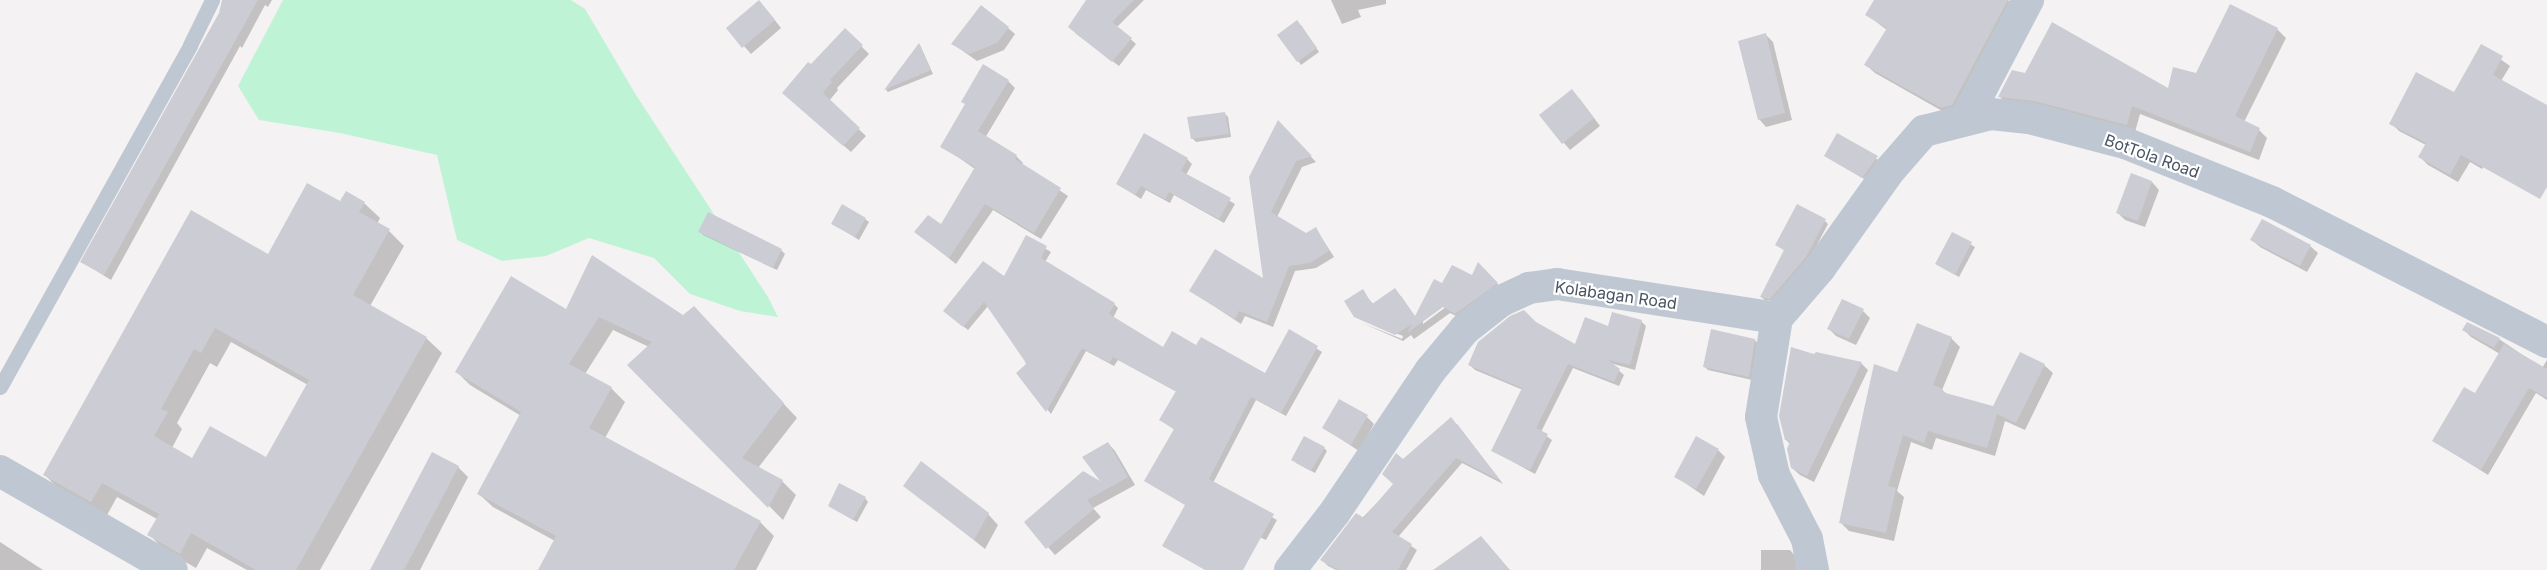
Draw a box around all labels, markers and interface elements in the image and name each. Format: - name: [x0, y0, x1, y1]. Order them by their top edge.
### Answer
- street label: BotTola Road: [2102, 130, 2202, 182]
- street label: Kolabagan Road: [1554, 277, 1678, 313]

